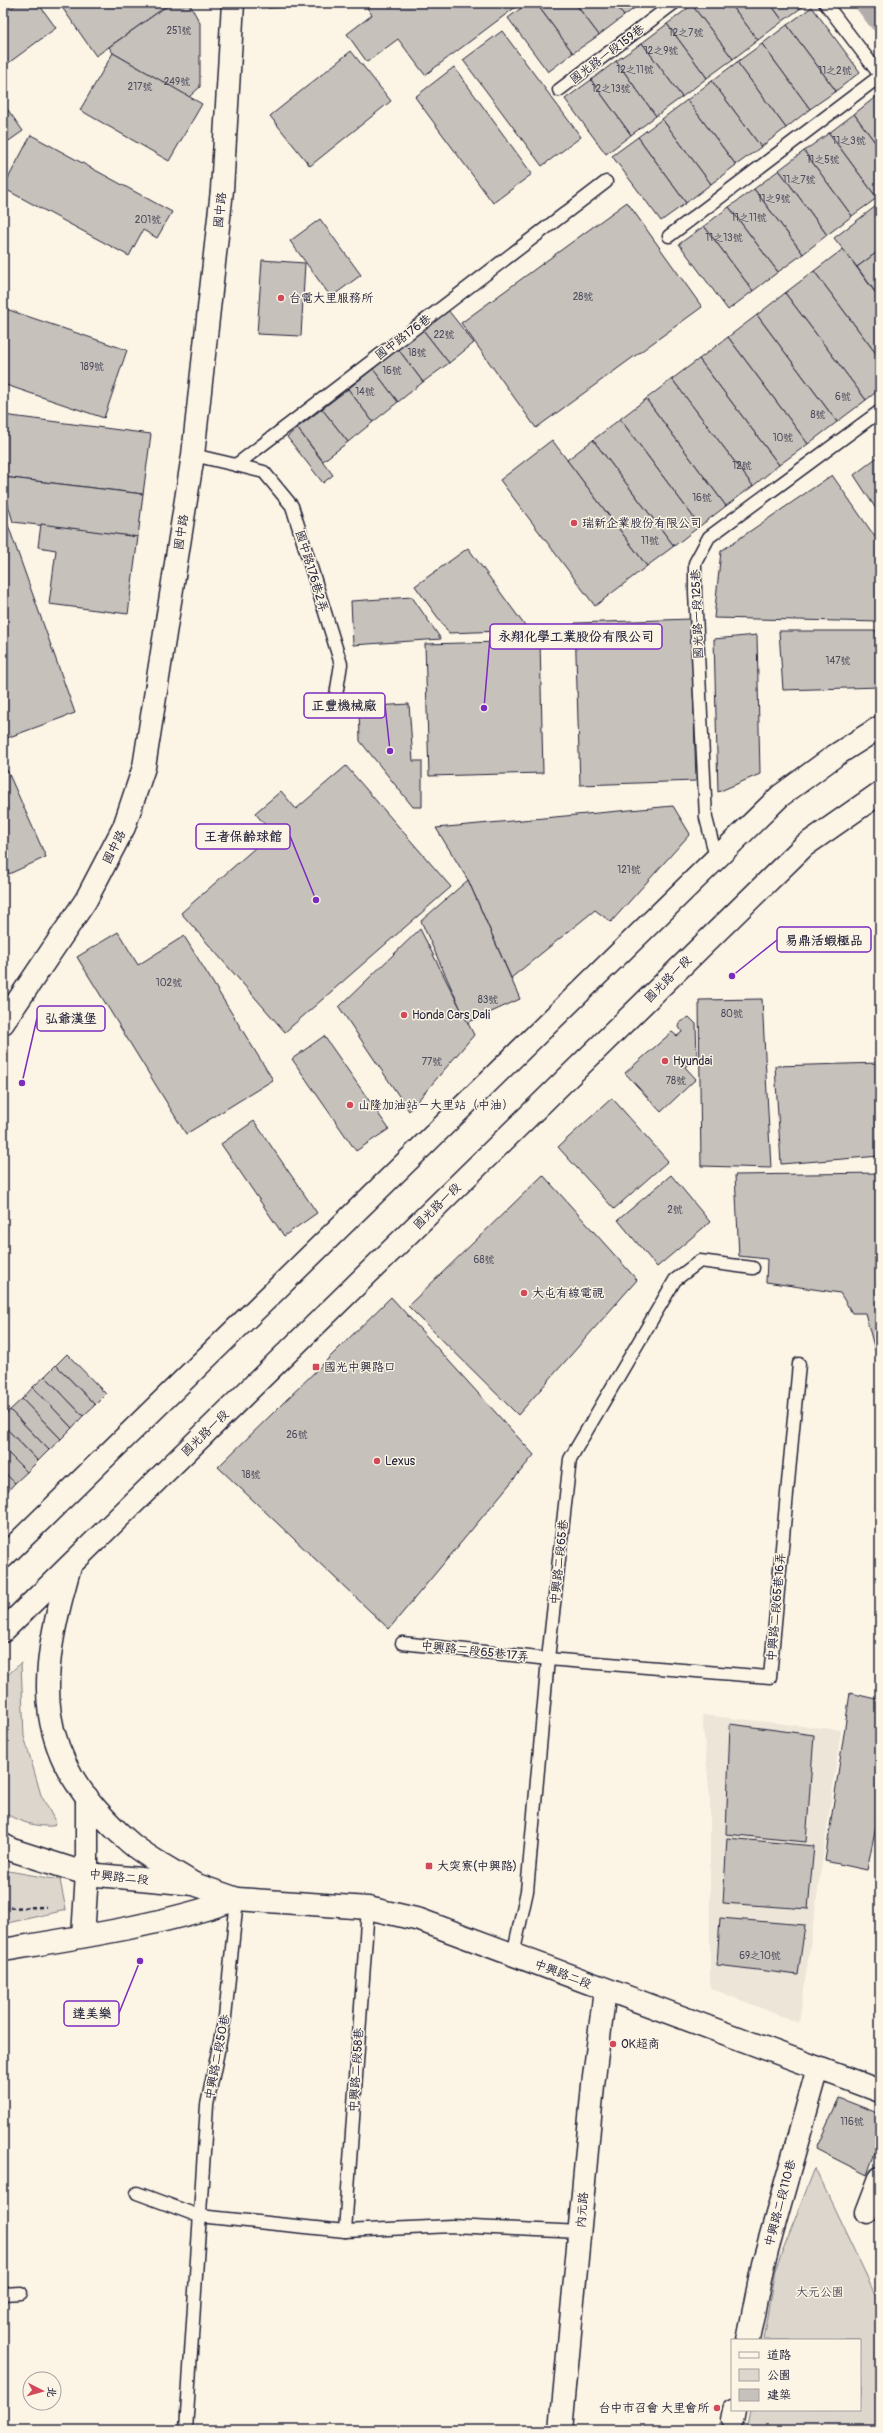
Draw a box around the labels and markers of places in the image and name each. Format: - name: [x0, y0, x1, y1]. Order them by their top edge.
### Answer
- place label: 台電大里服務所: [289, 291, 374, 306]
- marker: 台電大里服務所: [276, 293, 286, 303]
- place label: 瑞新企業股份有限公司: [582, 516, 702, 531]
- marker: 瑞新企業股份有限公司: [569, 518, 579, 528]
- callout: 永翔化學工業股份有限公司: [490, 624, 662, 649]
- callout: 正豐機械廠: [304, 693, 385, 718]
- callout: 王者保齡球館: [196, 824, 290, 849]
- callout: 易鼎活蝦極品: [777, 927, 871, 952]
- callout: 弘爺漢堡: [37, 1006, 105, 1031]
- place label: Honda Cars Dali: [412, 1008, 490, 1023]
- marker: Honda Cars Dali: [399, 1010, 409, 1020]
- place label: Hyundai: [673, 1054, 712, 1069]
- marker: Hyundai: [660, 1056, 670, 1066]
- place label: 山隆加油站－大里站（中油）: [358, 1098, 514, 1113]
- marker: 山隆加油站－大里站（中油）: [345, 1100, 355, 1110]
- place label: 大屯有線電視: [532, 1286, 604, 1301]
- marker: 大屯有線電視: [519, 1288, 529, 1298]
- place label: 國光中興路口: [324, 1360, 396, 1375]
- marker: 國光中興路口: [311, 1362, 321, 1372]
- place label: Lexus: [385, 1454, 416, 1469]
- marker: Lexus: [372, 1456, 382, 1466]
- place label: 大突寮(中興路): [437, 1859, 517, 1874]
- marker: 大突寮(中興路): [424, 1861, 434, 1871]
- callout: 達美樂: [64, 2001, 119, 2026]
- place label: OK超商: [621, 2037, 660, 2052]
- marker: OK超商: [608, 2039, 618, 2049]
- place label: 台中市召會 大里會所: [598, 2401, 710, 2416]
- marker: 台中市召會 大里會所: [712, 2403, 722, 2413]

